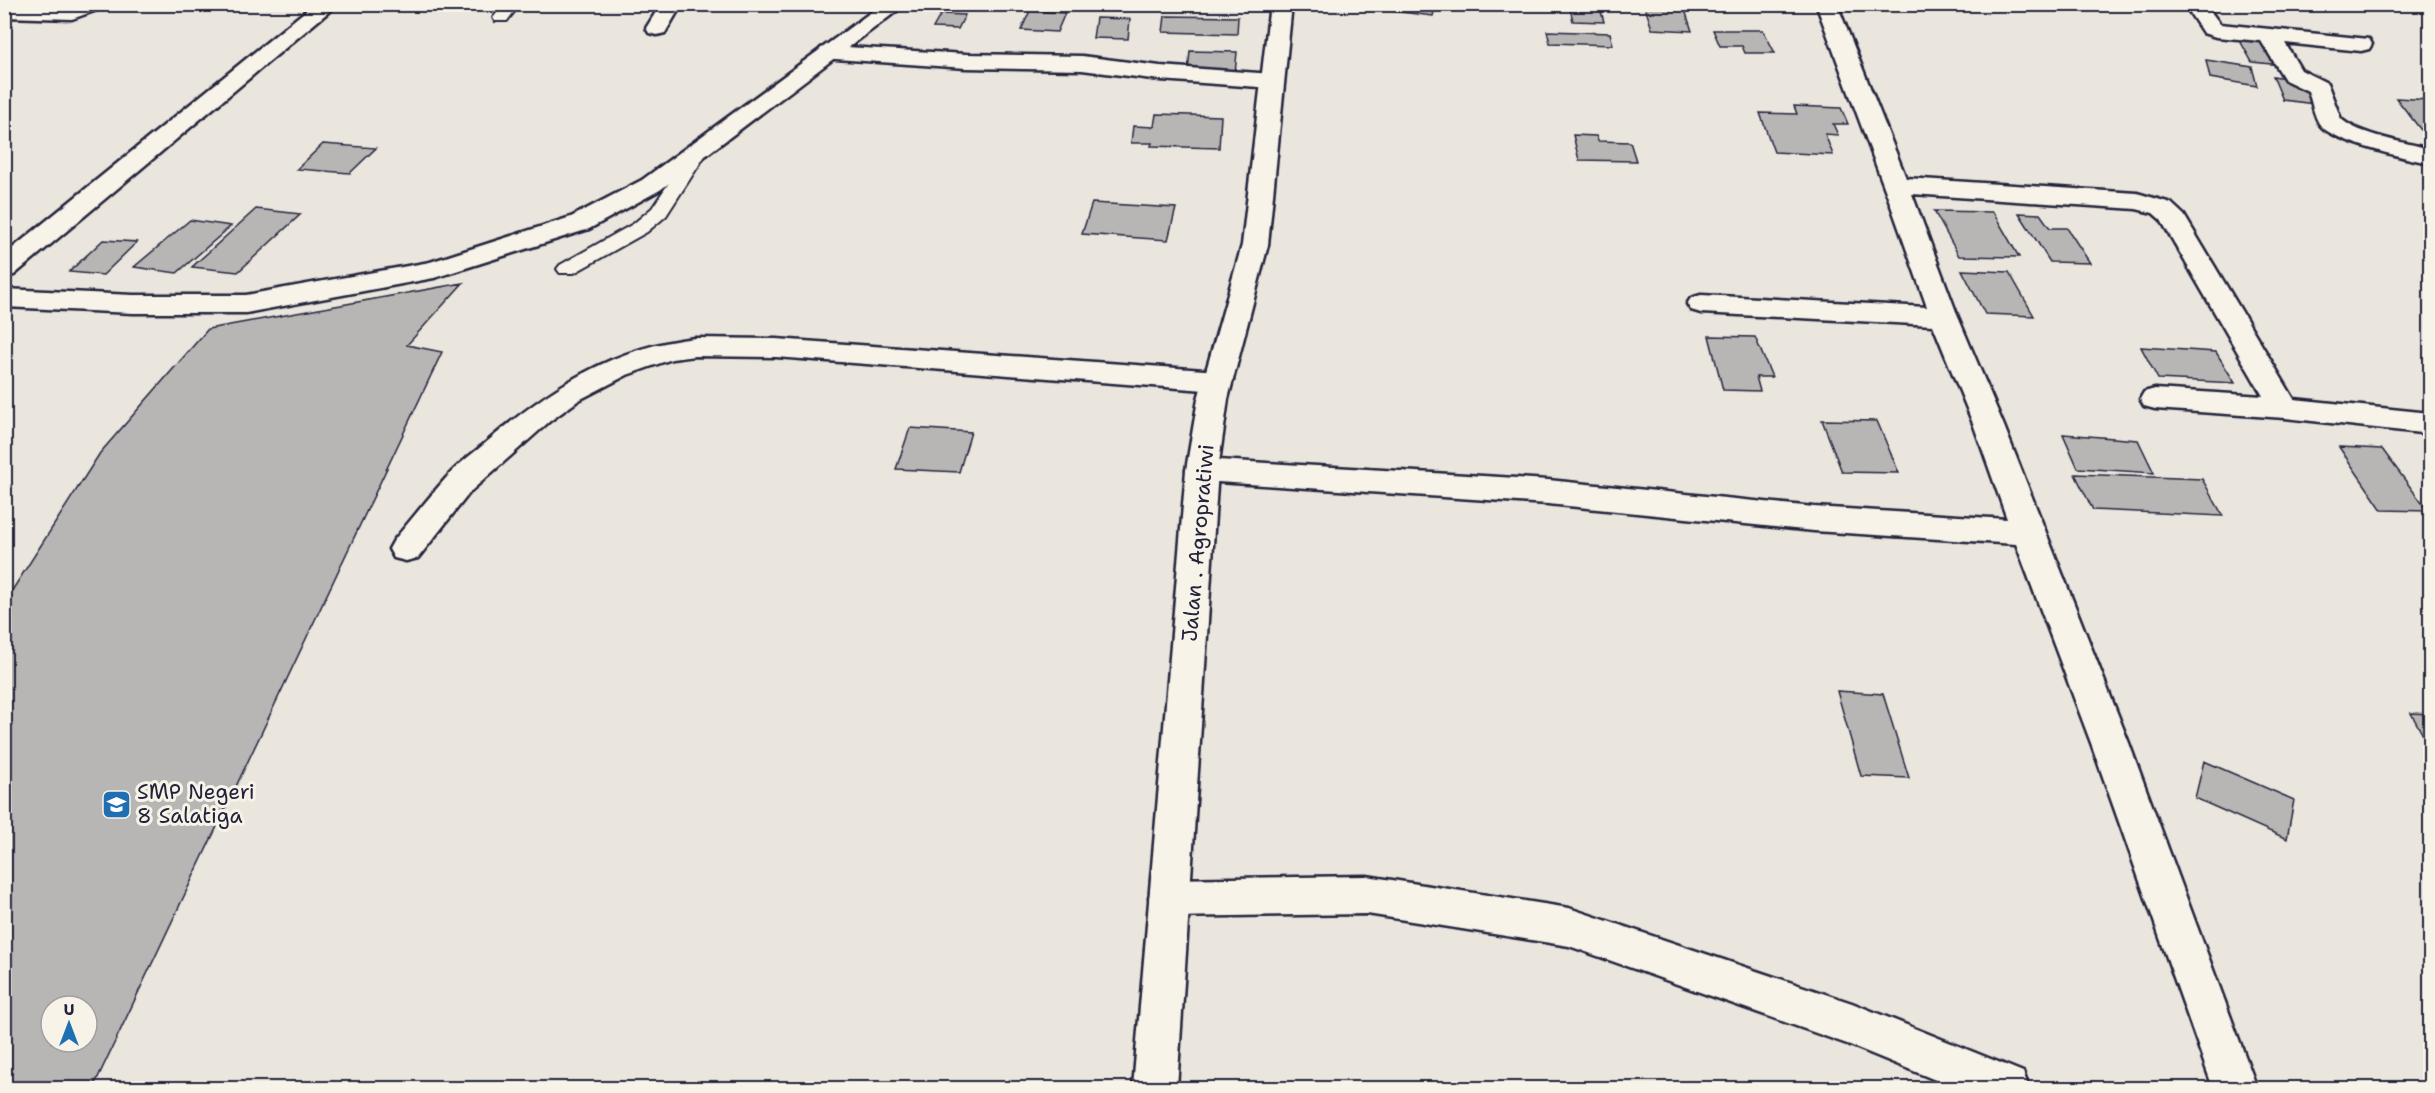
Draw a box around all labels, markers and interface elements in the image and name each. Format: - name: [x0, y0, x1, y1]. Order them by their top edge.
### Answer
- street label: Jalan . Agropratiwi: [1175, 443, 1221, 643]
- place label: SMP Negeri 8 Salatiga: [137, 778, 255, 830]
- school or university icon: SMP Negeri 8 Salatiga: [100, 788, 132, 820]
- north arrow: [39, 994, 99, 1054]
- text: U: [64, 999, 75, 1020]

